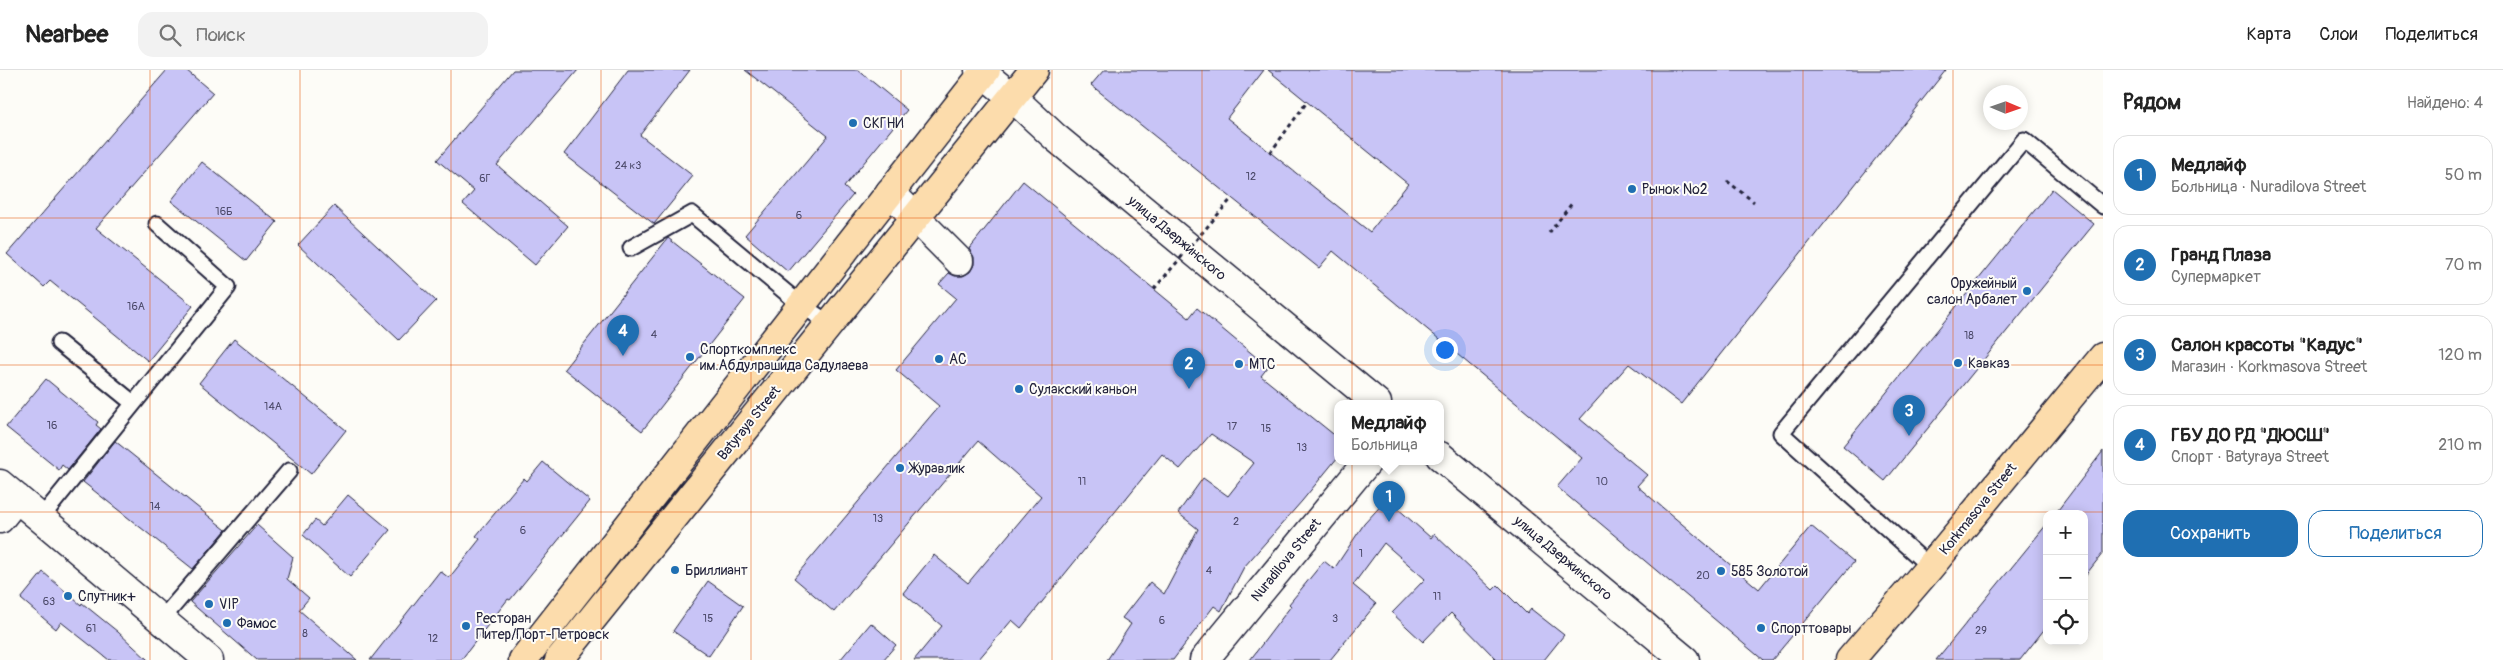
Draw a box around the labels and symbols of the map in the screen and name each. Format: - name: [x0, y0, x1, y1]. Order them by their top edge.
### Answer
- north arrow: [1983, 85, 2028, 130]
- place label: СКГНИ: [863, 115, 904, 132]
- marker: СКГНИ: [847, 117, 859, 129]
- house number: 24 к3: [615, 159, 641, 172]
- house number: 12: [1246, 170, 1256, 183]
- house number: 6Г: [479, 172, 491, 185]
- place label: Рынок №2: [1642, 181, 1708, 198]
- marker: Рынок №2: [1626, 183, 1638, 195]
- street label: улица Дзержинского: [1124, 191, 1230, 284]
- house number: 16Б: [215, 205, 233, 218]
- house number: 6: [796, 209, 802, 222]
- place label: Оружейный салон Арбалет: [1927, 275, 2017, 308]
- marker: Оружейный салон Арбалет: [2021, 285, 2033, 297]
- house number: 16А: [127, 300, 145, 313]
- pin: 4: [607, 315, 639, 356]
- house number: 4: [651, 328, 658, 341]
- house number: 18: [1964, 329, 1974, 342]
- your location: [1432, 337, 1458, 363]
- place label: Спорткомплекс им.Абдулрашида Садулаева: [700, 341, 868, 374]
- pin: 2: [1173, 348, 1205, 389]
- marker: Спорткомплекс им.Абдулрашида Садулаева: [684, 351, 696, 363]
- place label: АС: [949, 351, 967, 368]
- marker: АС: [933, 353, 945, 365]
- place label: Кавказ: [1968, 355, 2010, 372]
- place label: МТС: [1249, 356, 1276, 373]
- marker: Кавказ: [1952, 357, 1964, 369]
- marker: МТС: [1233, 358, 1245, 370]
- place label: Сулакский каньон: [1029, 381, 1137, 398]
- street label: Batyraya Street: [714, 382, 784, 464]
- marker: Сулакский каньон: [1013, 383, 1025, 395]
- pin: 3: [1893, 395, 1925, 436]
- house number: 14А: [264, 400, 282, 413]
- house number: 16: [47, 419, 57, 432]
- house number: 17: [1227, 420, 1237, 433]
- house number: 15: [1261, 422, 1271, 435]
- house number: 13: [1297, 441, 1307, 454]
- street label: Korkmasova Street: [1936, 459, 2020, 558]
- place label: Журавлик: [908, 460, 965, 477]
- marker: Журавлик: [894, 462, 906, 474]
- house number: 11: [1078, 475, 1086, 488]
- house number: 10: [1596, 475, 1608, 488]
- pin: 1: [1373, 481, 1405, 522]
- house number: 14: [150, 500, 161, 513]
- street label: улица Дзержинского: [1510, 511, 1616, 604]
- house number: 13: [873, 512, 883, 525]
- house number: 2: [1233, 515, 1239, 528]
- street label: Nuradilova Street: [1247, 515, 1325, 605]
- house number: 6: [520, 524, 526, 537]
- house number: 1: [1359, 547, 1363, 560]
- place label: Бриллиант: [685, 562, 748, 579]
- place label: 585 Золотой: [1731, 563, 1808, 580]
- marker: Бриллиант: [669, 564, 681, 576]
- house number: 4: [1206, 564, 1213, 577]
- marker: 585 Золотой: [1715, 565, 1727, 577]
- house number: 20: [1696, 569, 1710, 582]
- place label: Спутник+: [78, 588, 136, 605]
- marker: Спутник+: [62, 590, 74, 602]
- house number: 11: [1433, 590, 1441, 603]
- house number: 63: [43, 595, 55, 608]
- place label: VIP: [219, 596, 239, 613]
- marker: VIP: [203, 598, 215, 610]
- place label: Ресторан Питер/Порт-Петровск: [476, 610, 609, 643]
- house number: 15: [703, 612, 713, 625]
- house number: 3: [1332, 612, 1338, 625]
- house number: 6: [1159, 614, 1165, 627]
- place label: Фамос: [237, 615, 277, 632]
- marker: Фамос: [221, 617, 233, 629]
- marker: Ресторан Питер/Порт-Петровск: [460, 620, 472, 632]
- place label: Спорттовары: [1771, 620, 1851, 637]
- house number: 61: [86, 622, 96, 635]
- marker: Спорттовары: [1755, 622, 1767, 634]
- house number: 29: [1975, 624, 1987, 637]
- house number: 8: [302, 627, 308, 640]
- house number: 12: [428, 632, 438, 645]

